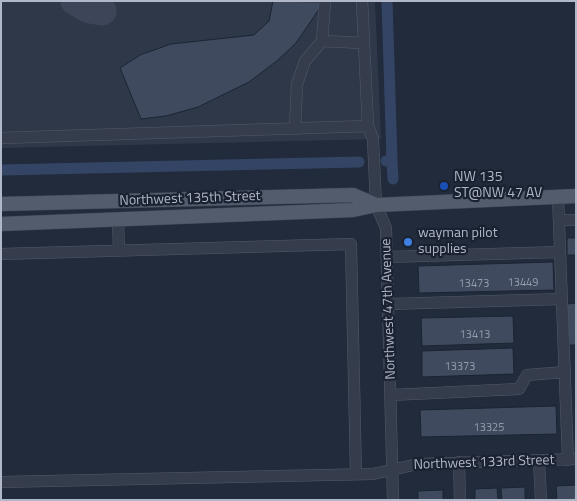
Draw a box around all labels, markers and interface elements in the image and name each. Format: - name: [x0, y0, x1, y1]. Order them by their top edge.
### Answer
- place label: NW 135 ST@NW 47 AV: [454, 170, 542, 202]
- marker: NW 135 ST@NW 47 AV: [438, 180, 450, 192]
- street label: Northwest 135th Street: [119, 188, 261, 210]
- place label: wayman pilot supplies: [418, 226, 498, 258]
- marker: wayman pilot supplies: [402, 236, 414, 248]
- street label: Northwest 47th Avenue: [378, 238, 400, 380]
- house number: 13449: [508, 276, 538, 290]
- house number: 13473: [459, 277, 489, 291]
- house number: 13413: [460, 328, 490, 342]
- house number: 13373: [445, 360, 475, 374]
- house number: 13325: [474, 421, 504, 435]
- street label: Northwest 133rd Street: [413, 452, 555, 474]

